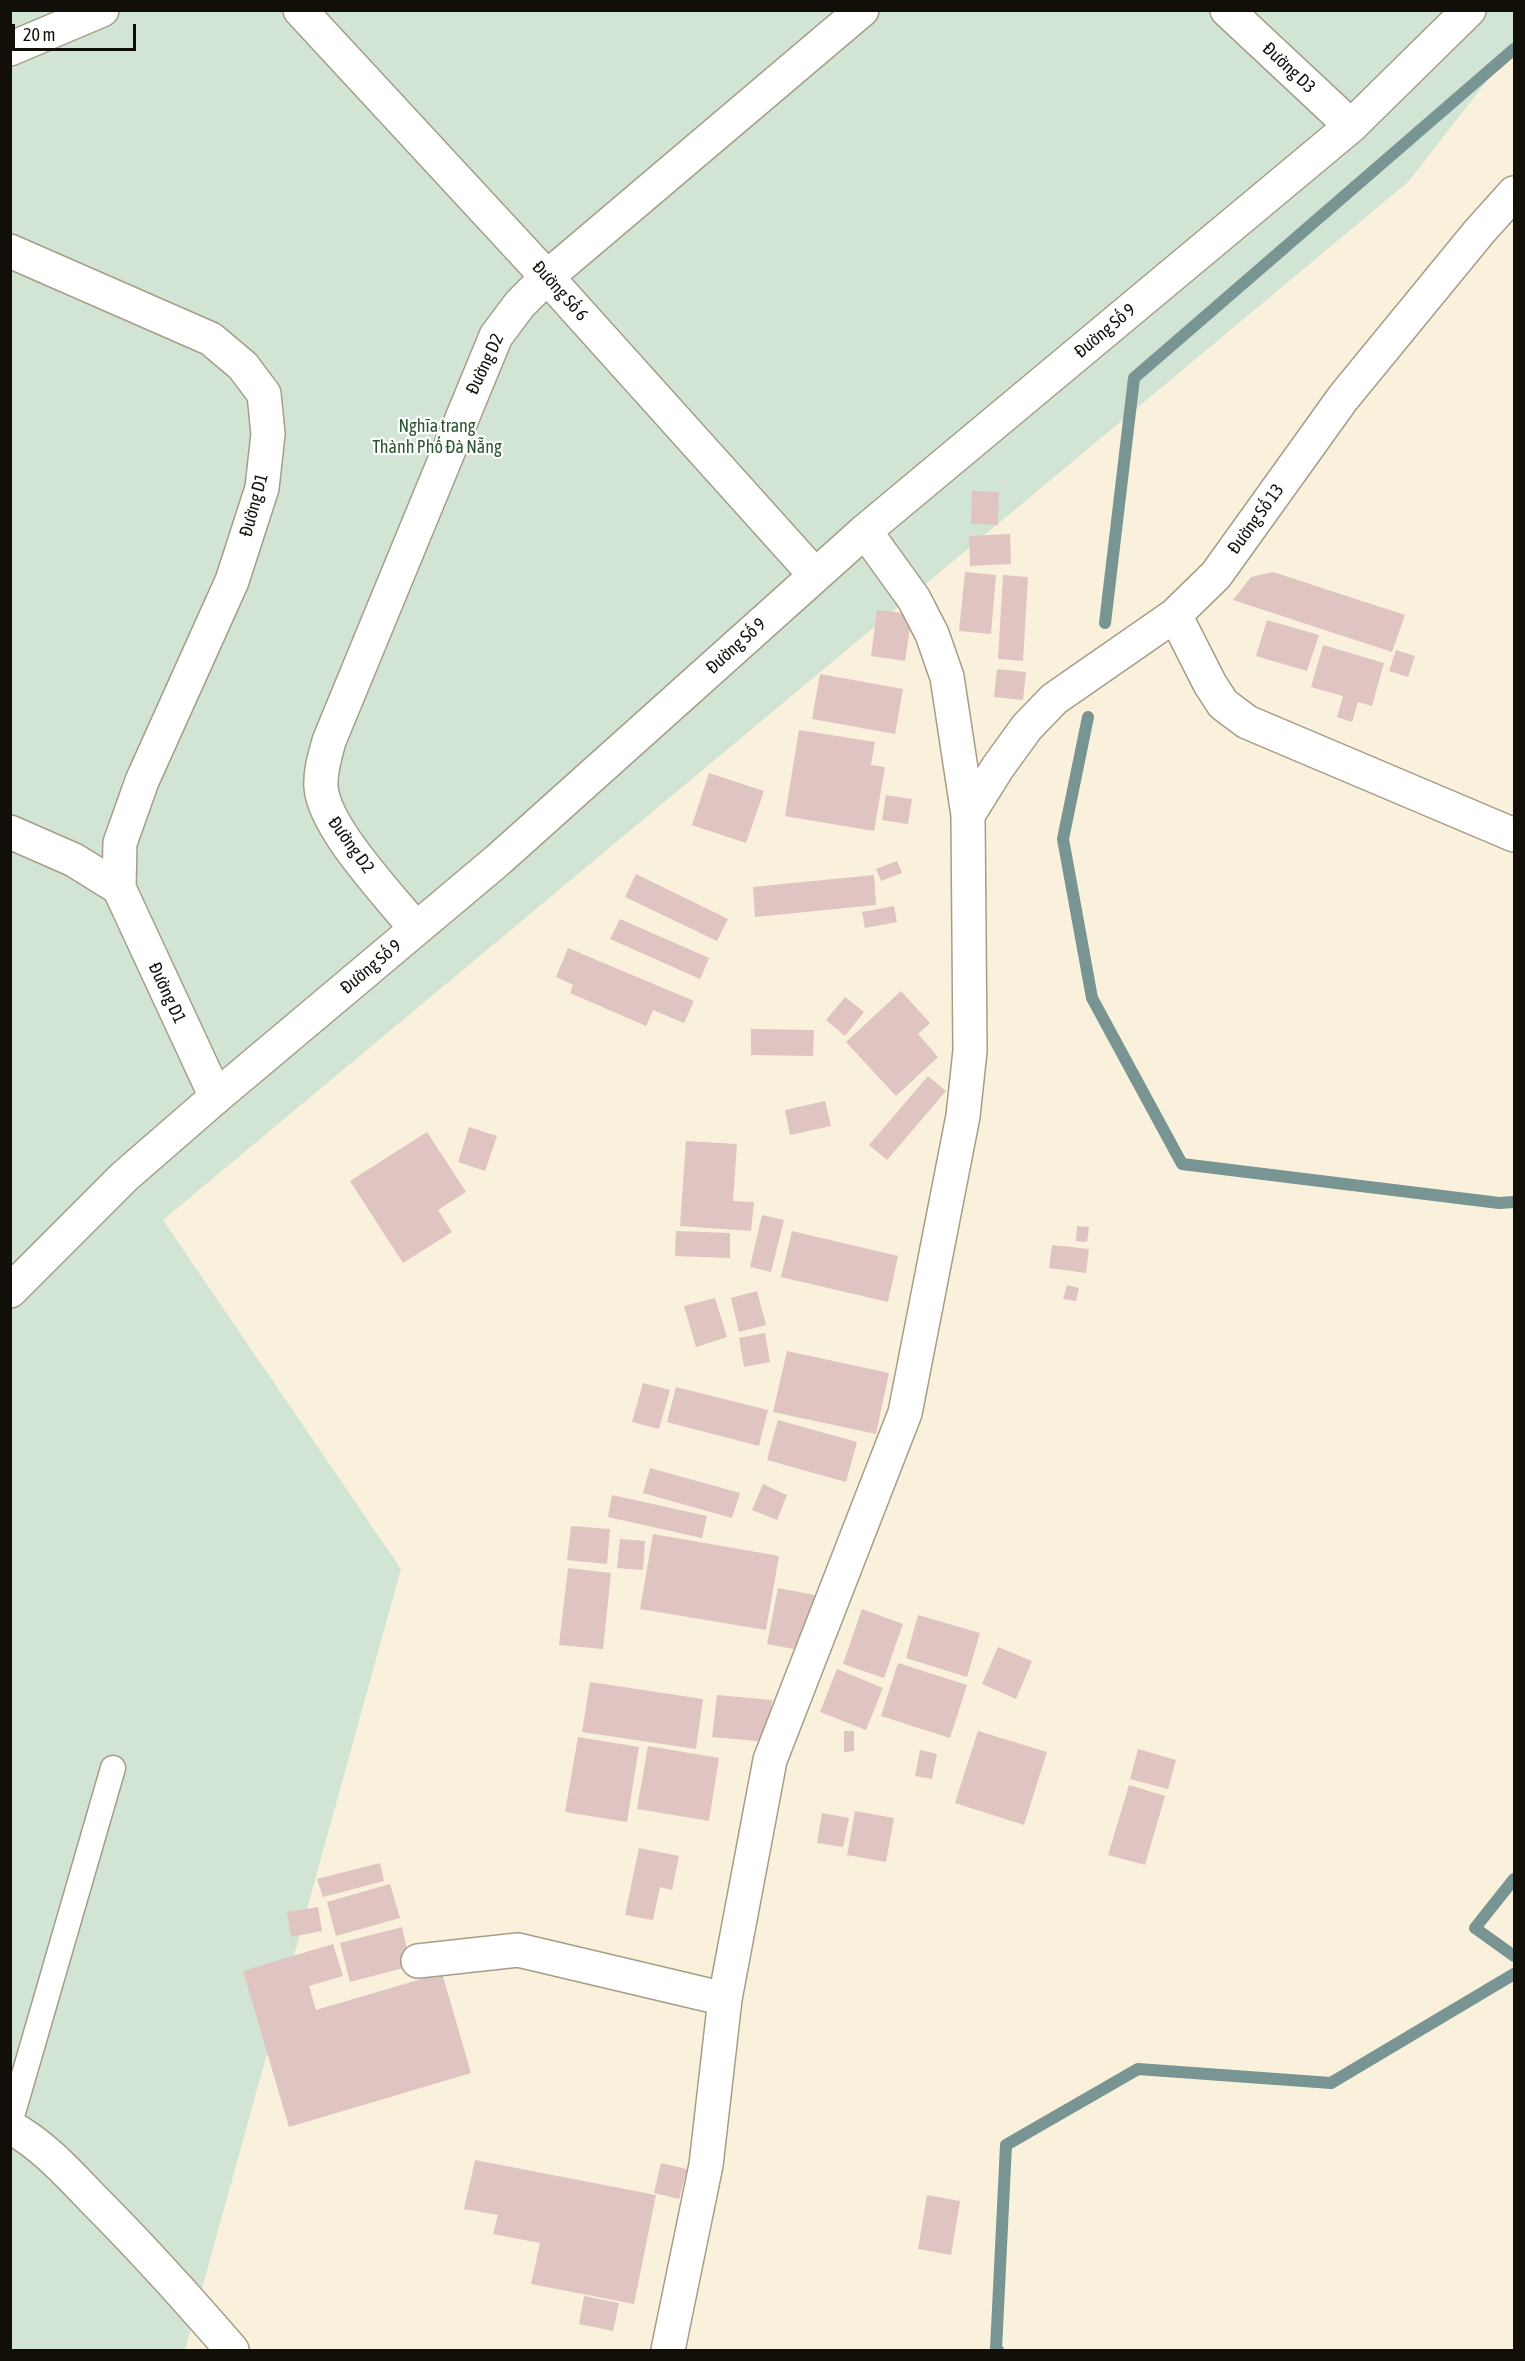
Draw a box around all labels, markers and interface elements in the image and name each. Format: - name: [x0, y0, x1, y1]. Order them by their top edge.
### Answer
- scale bar: [15, 12, 140, 50]
- text: 20 m: [23, 24, 55, 45]
- street label: Đường D3: [1258, 38, 1320, 98]
- street label: Đường Số 6: [528, 257, 592, 325]
- street label: Đường Số 9: [1070, 299, 1140, 363]
- street label: Đường D2: [462, 330, 508, 398]
- park label: Nghĩa trang Thành Phố Đà Nẵng: [372, 415, 502, 458]
- street label: Đường D1: [235, 471, 273, 539]
- street label: Đường Số 13: [1223, 480, 1289, 558]
- street label: Đường Số 9: [702, 614, 770, 678]
- street label: Đường D2: [323, 812, 379, 878]
- street label: Đường Số 9: [336, 935, 406, 999]
- street label: Đường D1: [144, 959, 190, 1027]

